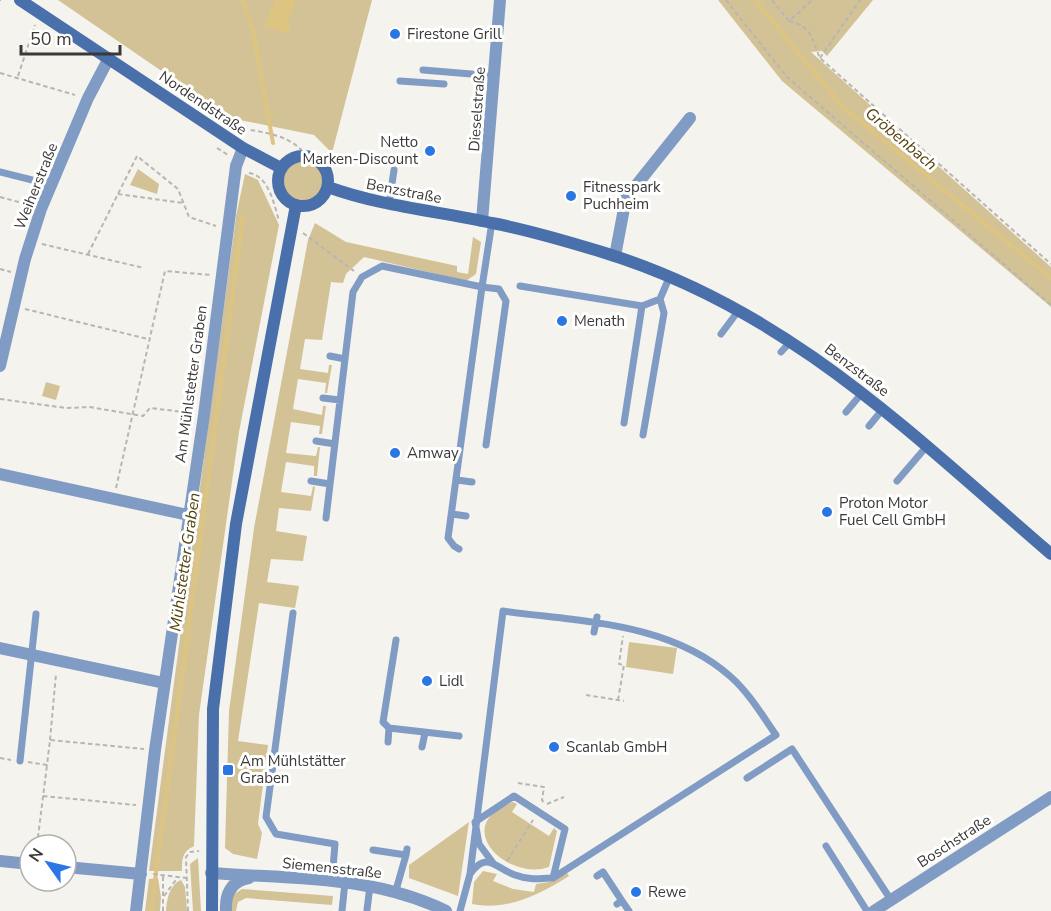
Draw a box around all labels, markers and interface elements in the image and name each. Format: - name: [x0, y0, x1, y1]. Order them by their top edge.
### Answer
- scale bar: [21, 18, 120, 56]
- place label: Firestone Grill: [407, 24, 502, 44]
- text: 50 m: [30, 27, 72, 51]
- marker: Firestone Grill: [388, 27, 402, 41]
- street label: Nordendstraße: [155, 66, 251, 140]
- street label: Dieselstraße: [464, 66, 490, 152]
- water label: Gröbenbach: [860, 102, 942, 176]
- place label: Netto Marken-Discount: [303, 132, 419, 169]
- street label: Weiherstraße: [10, 140, 62, 232]
- marker: Netto Marken-Discount: [423, 144, 437, 158]
- street label: Benzstraße: [365, 174, 443, 208]
- place label: Fitnesspark Puchheim: [583, 177, 661, 214]
- marker: Fitnesspark Puchheim: [564, 189, 578, 203]
- street label: Am Mühlstetter Graben: [170, 304, 212, 464]
- place label: Menath: [574, 311, 625, 331]
- marker: Menath: [555, 314, 569, 328]
- street label: Benzstraße: [820, 339, 894, 401]
- place label: Amway: [407, 443, 459, 463]
- marker: Amway: [388, 446, 402, 460]
- water label: Mühlstetter Graben: [164, 491, 206, 633]
- place label: Proton Motor Fuel Cell GmbH: [839, 493, 946, 530]
- marker: Proton Motor Fuel Cell GmbH: [820, 505, 834, 519]
- place label: Lidl: [439, 671, 464, 691]
- marker: Lidl: [420, 674, 434, 688]
- place label: Scanlab GmbH: [566, 737, 667, 757]
- marker: Scanlab GmbH: [547, 740, 561, 754]
- place label: Am Mühlstätter Graben: [240, 751, 346, 788]
- marker: Am Mühlstätter Graben: [221, 763, 235, 777]
- street label: Boschstraße: [913, 810, 995, 872]
- north arrow: [18, 833, 78, 893]
- text: N: [24, 844, 49, 866]
- street label: Siemensstraße: [281, 853, 383, 883]
- place label: Rewe: [648, 882, 686, 902]
- marker: Rewe: [629, 885, 643, 899]

